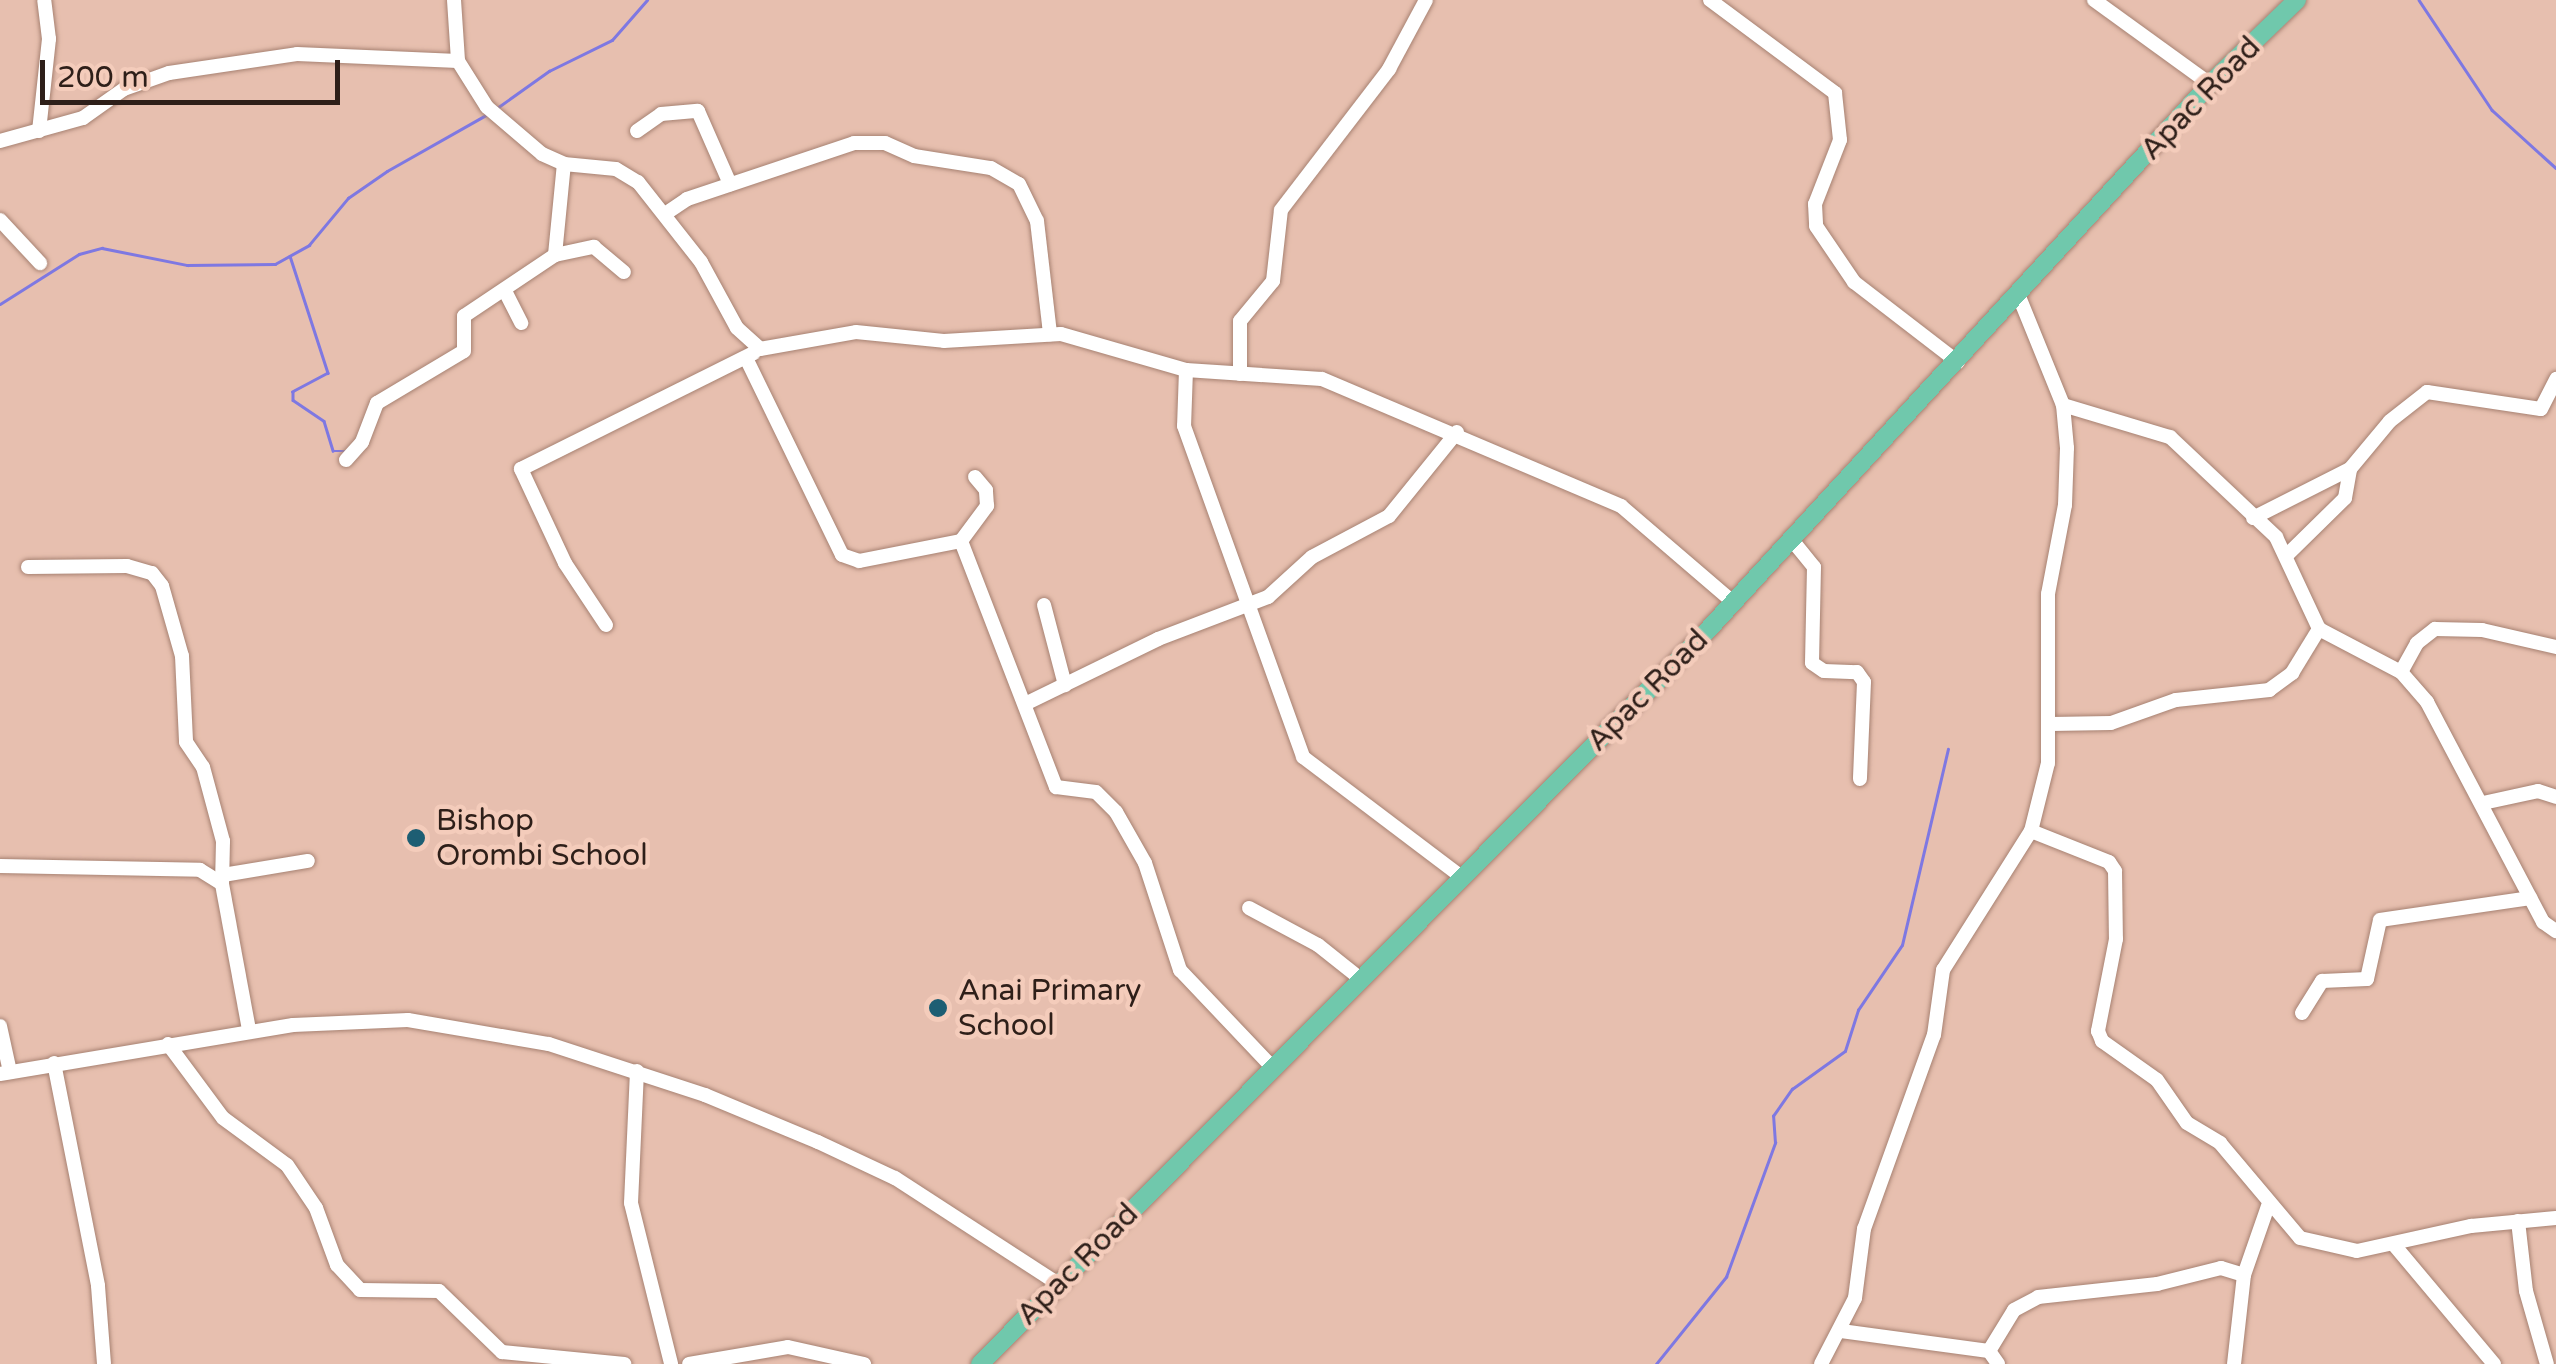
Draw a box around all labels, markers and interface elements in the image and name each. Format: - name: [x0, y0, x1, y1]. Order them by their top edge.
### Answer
- street label: Apac Road: [2133, 30, 2269, 168]
- scale bar: [45, 40, 345, 102]
- text: 200 m: [57, 59, 149, 96]
- street label: Apac Road: [1580, 623, 1716, 759]
- place label: Bishop Orombi School: [436, 803, 648, 874]
- marker: Bishop Orombi School: [405, 827, 427, 849]
- place label: Anai Primary School: [958, 973, 1141, 1044]
- marker: Anai Primary School: [927, 997, 949, 1019]
- street label: Apac Road: [1010, 1197, 1146, 1333]

